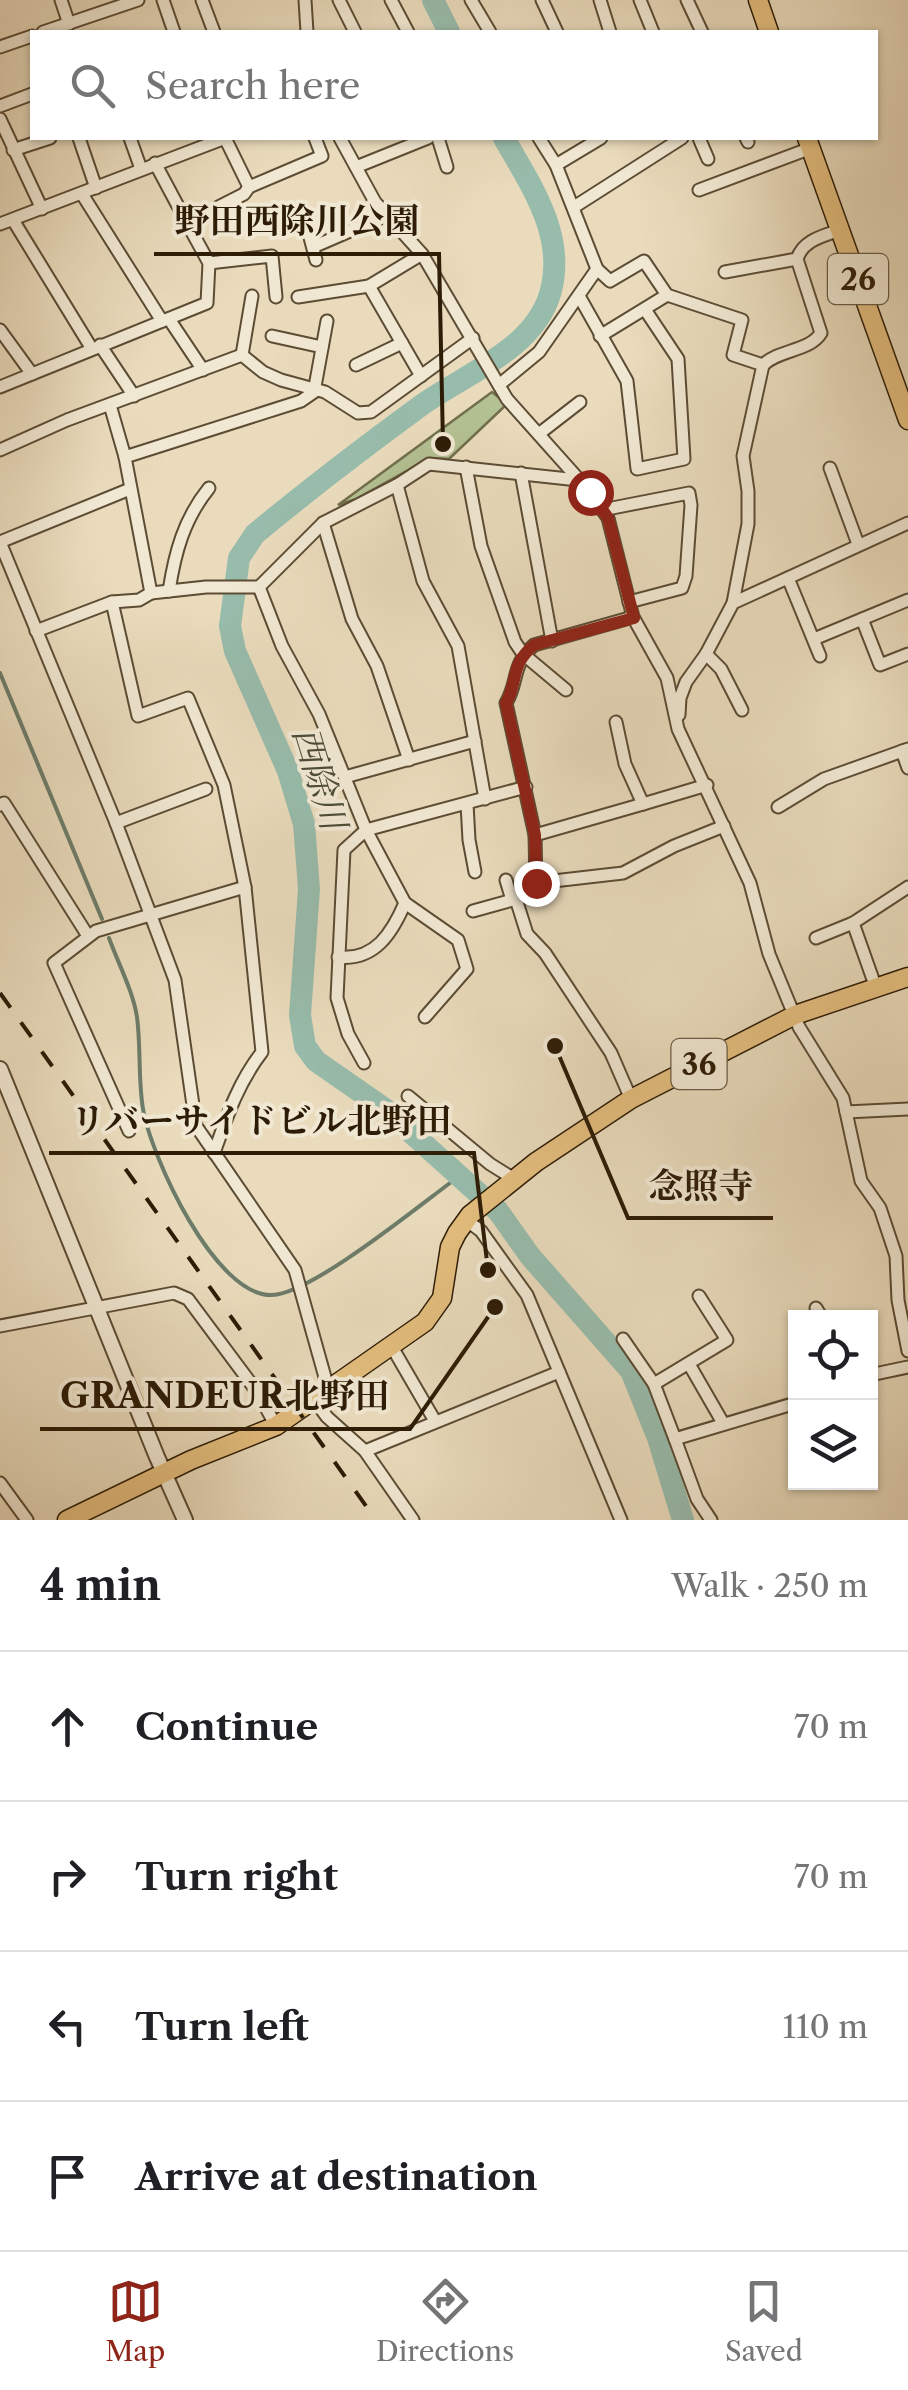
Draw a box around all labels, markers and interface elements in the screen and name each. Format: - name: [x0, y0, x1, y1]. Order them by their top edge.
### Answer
- search box: [30, 30, 878, 140]
- icon: search: [65, 58, 120, 113]
- text: Search here: [145, 62, 360, 109]
- callout: 野田西除川公園: [154, 189, 439, 254]
- text: 野田西除川公園: [174, 199, 420, 242]
- road number: 26: [828, 254, 888, 304]
- route start: [568, 470, 614, 516]
- water label: 西除川: [284, 722, 357, 838]
- route end: [514, 861, 560, 907]
- road number: 36: [672, 1039, 726, 1089]
- callout: リバーサイドビル北野田: [49, 1088, 474, 1153]
- text: リバーサイドビル北野田: [70, 1099, 452, 1142]
- callout: 念照寺: [628, 1153, 773, 1218]
- text: 念照寺: [648, 1164, 754, 1207]
- map controls: [788, 1310, 878, 1490]
- button: locate: [788, 1310, 878, 1400]
- callout: GRANDEUR北野田: [40, 1364, 410, 1429]
- text: GRANDEUR北野田: [60, 1374, 390, 1417]
- button: layers: [788, 1400, 878, 1490]
- text: 4 min: [40, 1559, 161, 1611]
- text: Walk · 250 m: [671, 1566, 868, 1605]
- icon: ahead: [40, 1699, 95, 1754]
- text: Continue: [135, 1703, 318, 1750]
- text: 70 m: [794, 1707, 868, 1746]
- icon: right: [40, 1849, 95, 1904]
- text: Turn right: [135, 1853, 338, 1900]
- text: 70 m: [794, 1857, 868, 1896]
- icon: left: [40, 1999, 95, 2054]
- text: Turn left: [135, 2003, 309, 2050]
- text: 110 m: [782, 2007, 868, 2046]
- icon: arrive: [40, 2149, 95, 2204]
- text: Arrive at destination: [135, 2153, 538, 2200]
- tab: Map: [105, 2274, 165, 2368]
- tab: Directions: [376, 2274, 514, 2368]
- tab: Saved: [725, 2274, 803, 2368]

